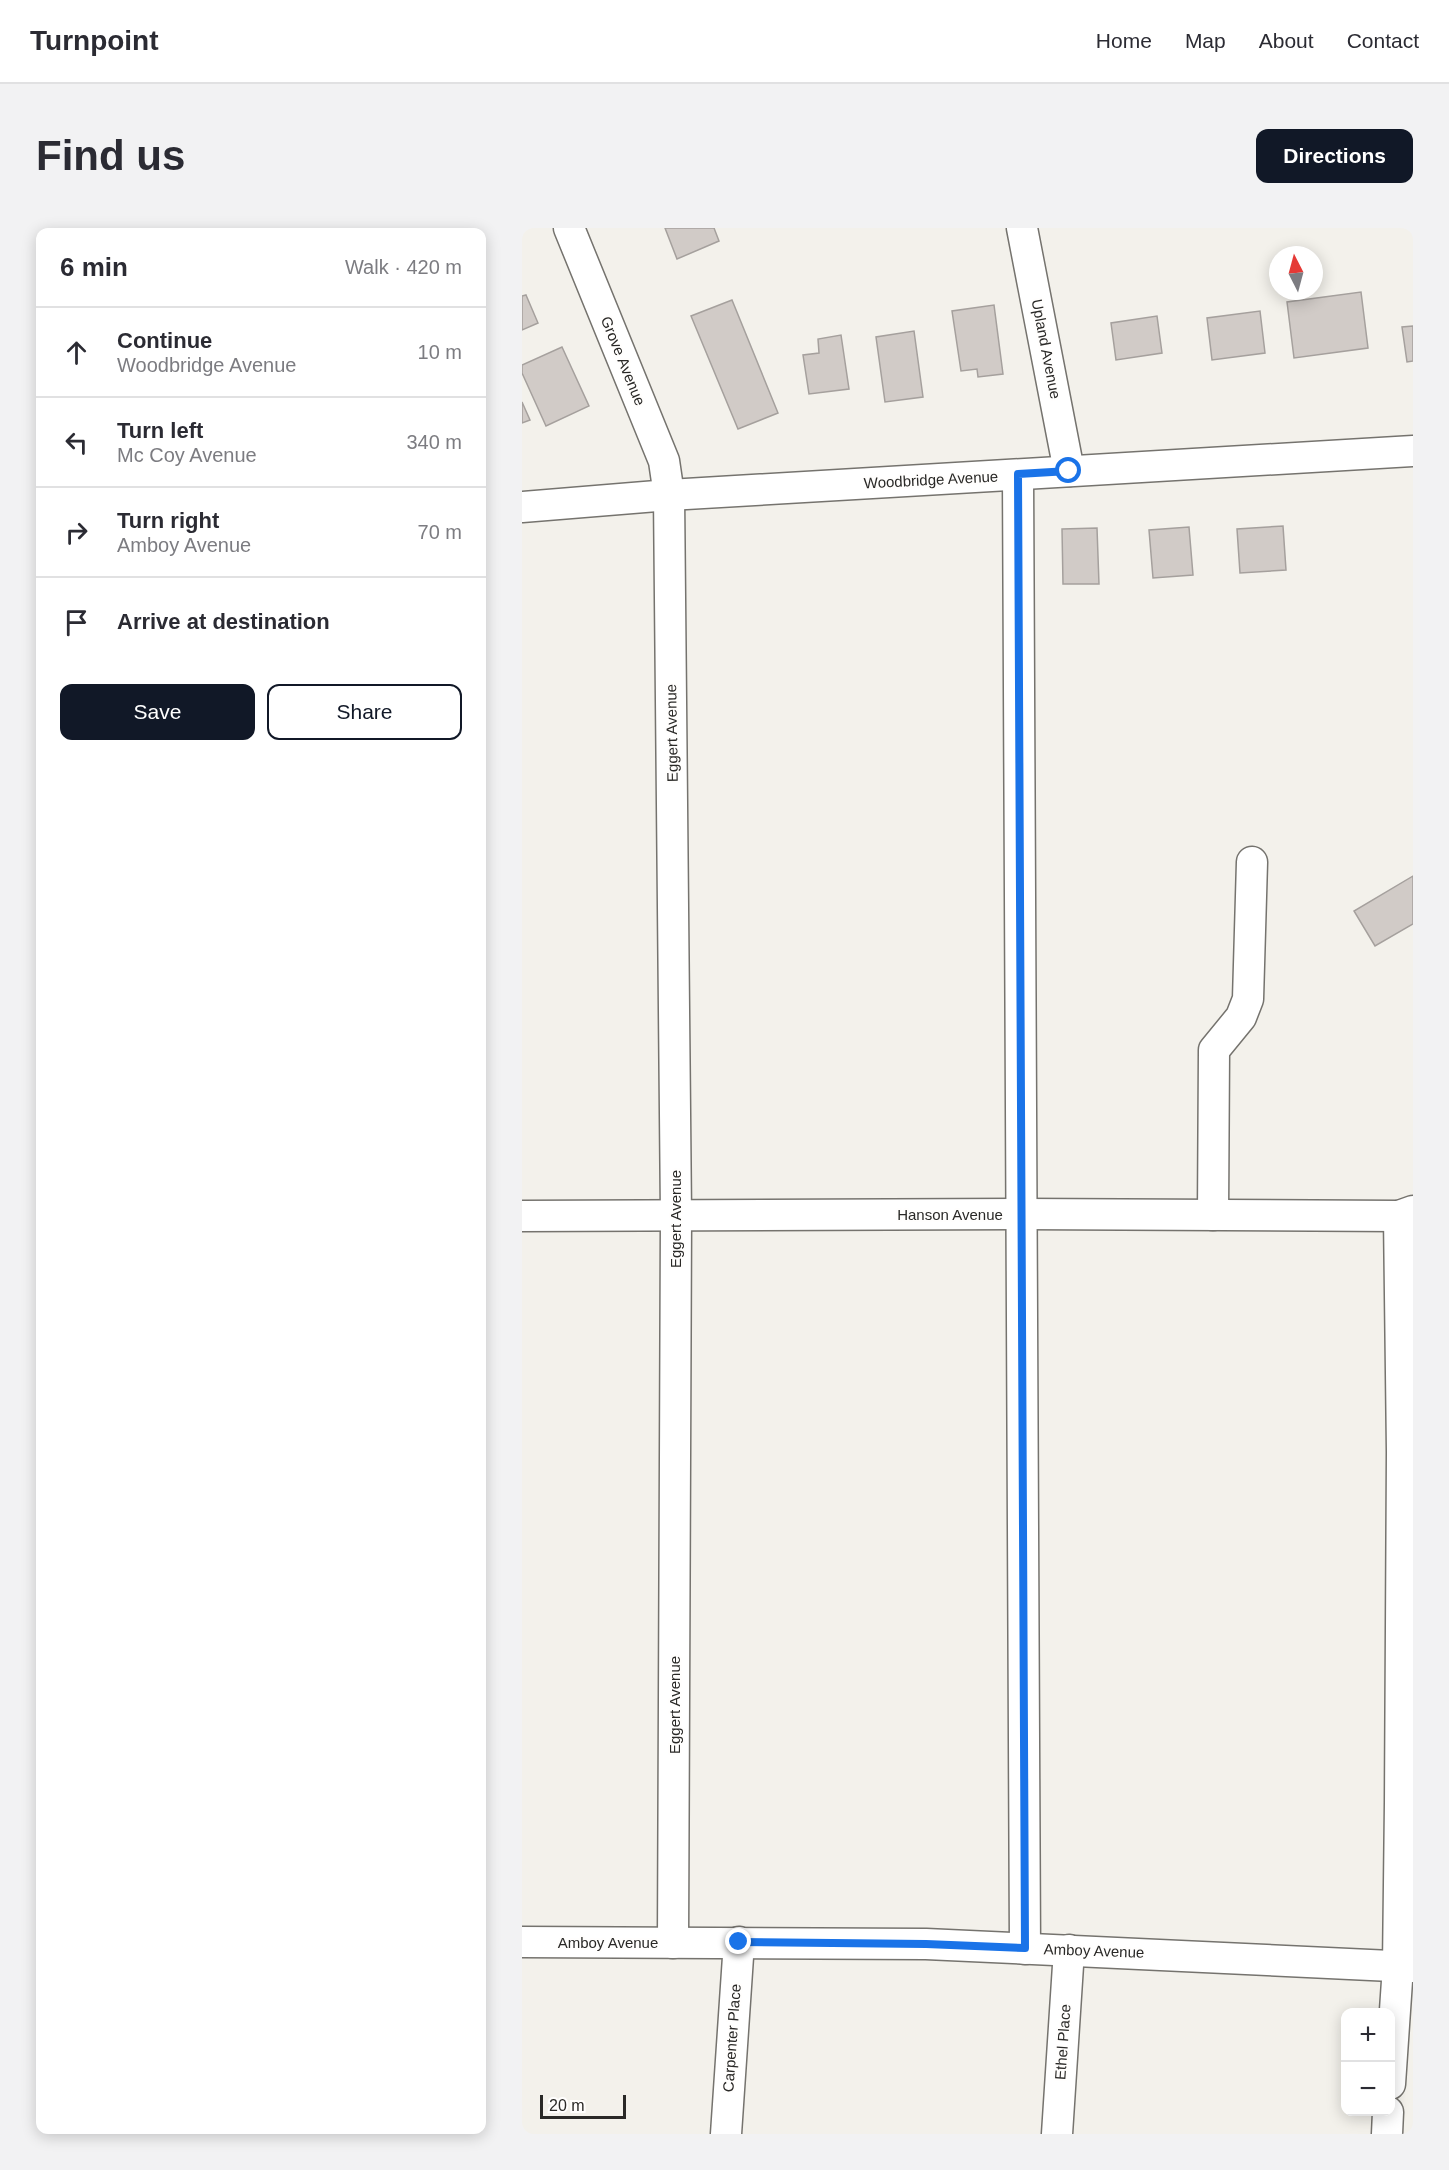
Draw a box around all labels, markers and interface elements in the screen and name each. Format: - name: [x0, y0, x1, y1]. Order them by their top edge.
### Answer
- text: Turnpoint: [30, 25, 159, 56]
- text: Home: [1096, 29, 1152, 52]
- text: Map: [1185, 29, 1226, 52]
- text: About: [1259, 29, 1314, 52]
- text: Contact: [1347, 29, 1419, 52]
- button: Directions: [1256, 129, 1413, 183]
- text: Find us: [36, 132, 185, 179]
- north arrow: [1269, 246, 1323, 300]
- text: 6 min: [60, 252, 128, 282]
- text: Walk · 420 m: [345, 256, 462, 278]
- street label: Upland Avenue: [1028, 297, 1065, 400]
- street label: Grove Avenue: [598, 314, 649, 408]
- text: Continue: [117, 328, 212, 353]
- icon: ahead: [60, 336, 93, 369]
- text: 10 m: [418, 341, 462, 363]
- text: Woodbridge Avenue: [117, 354, 296, 376]
- text: Turn left: [117, 418, 203, 443]
- icon: left: [60, 426, 93, 459]
- text: 340 m: [406, 431, 462, 453]
- text: Mc Coy Avenue: [117, 444, 257, 466]
- route start: [1055, 457, 1081, 483]
- street label: Woodbridge Avenue: [863, 467, 999, 492]
- text: Turn right: [117, 508, 219, 533]
- icon: right: [60, 516, 93, 549]
- text: 70 m: [418, 521, 462, 543]
- text: Amboy Avenue: [117, 534, 251, 556]
- icon: arrive: [60, 606, 93, 639]
- text: Arrive at destination: [117, 609, 330, 634]
- button: Save: [60, 684, 255, 740]
- button: Share: [267, 684, 462, 740]
- street label: Eggert Avenue: [662, 684, 681, 782]
- street label: Eggert Avenue: [667, 1170, 684, 1268]
- street label: Hanson Avenue: [897, 1206, 1003, 1223]
- street label: Eggert Avenue: [666, 1656, 683, 1754]
- route end: [725, 1928, 751, 1954]
- street label: Amboy Avenue: [558, 1934, 658, 1951]
- street label: Amboy Avenue: [1043, 1940, 1145, 1961]
- street label: Carpenter Place: [719, 1983, 744, 2093]
- street label: Ethel Place: [1051, 2004, 1074, 2080]
- map controls: [1341, 2008, 1395, 2116]
- button: +: [1341, 2008, 1395, 2062]
- button: −: [1341, 2062, 1395, 2116]
- scale bar: [540, 2092, 626, 2120]
- text: 20 m: [549, 2097, 585, 2114]

